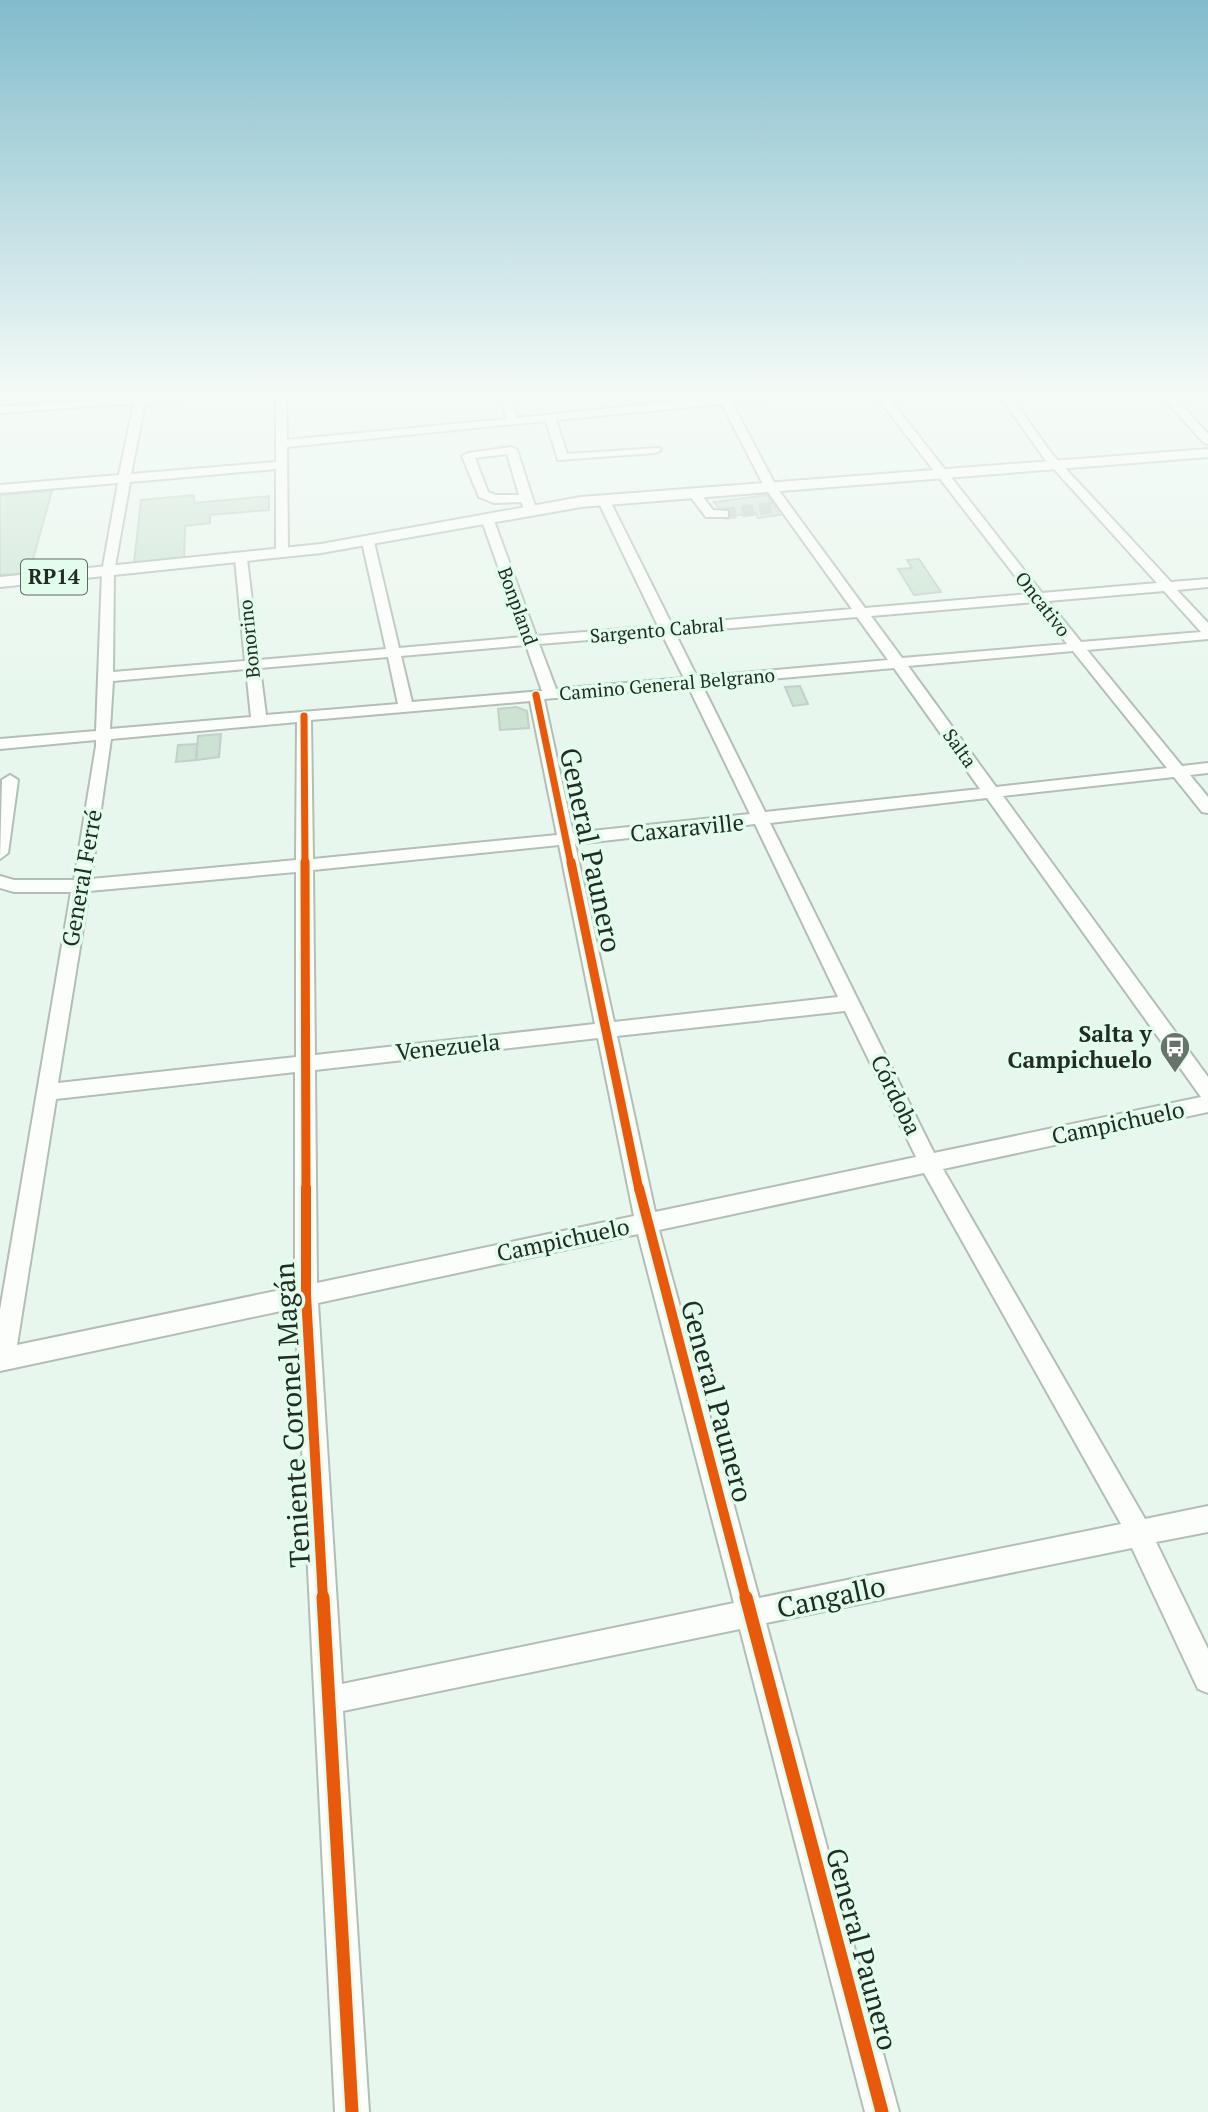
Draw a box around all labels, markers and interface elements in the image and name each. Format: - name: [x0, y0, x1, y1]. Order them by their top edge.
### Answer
- road number: RP14: [21, 560, 87, 594]
- street label: Bonpland: [493, 563, 544, 649]
- street label: Oncativo: [1010, 566, 1077, 641]
- street label: Bonorino: [232, 599, 265, 680]
- street label: Sargento Cabral: [589, 611, 725, 648]
- street label: Camino General Belgrano: [558, 662, 776, 705]
- street label: Salta: [938, 723, 983, 772]
- street label: General Paunero: [552, 744, 631, 955]
- street label: Caxaraville: [628, 806, 745, 849]
- street label: General Ferré: [54, 807, 109, 949]
- place label: Salta y Campichuelo: [1007, 1018, 1153, 1075]
- street label: Venezuela: [394, 1026, 502, 1067]
- bus stop icon: Salta y Campichuelo: [1158, 1030, 1192, 1074]
- street label: Córdoba: [864, 1050, 929, 1140]
- street label: Campichuelo: [1049, 1093, 1187, 1152]
- street label: Campichuelo: [494, 1210, 632, 1269]
- street label: Teniente Coronel Magán: [265, 1261, 318, 1569]
- street label: General Paunero: [673, 1296, 762, 1506]
- street label: Cangallo: [773, 1567, 889, 1626]
- street label: General Paunero: [818, 1844, 907, 2054]

